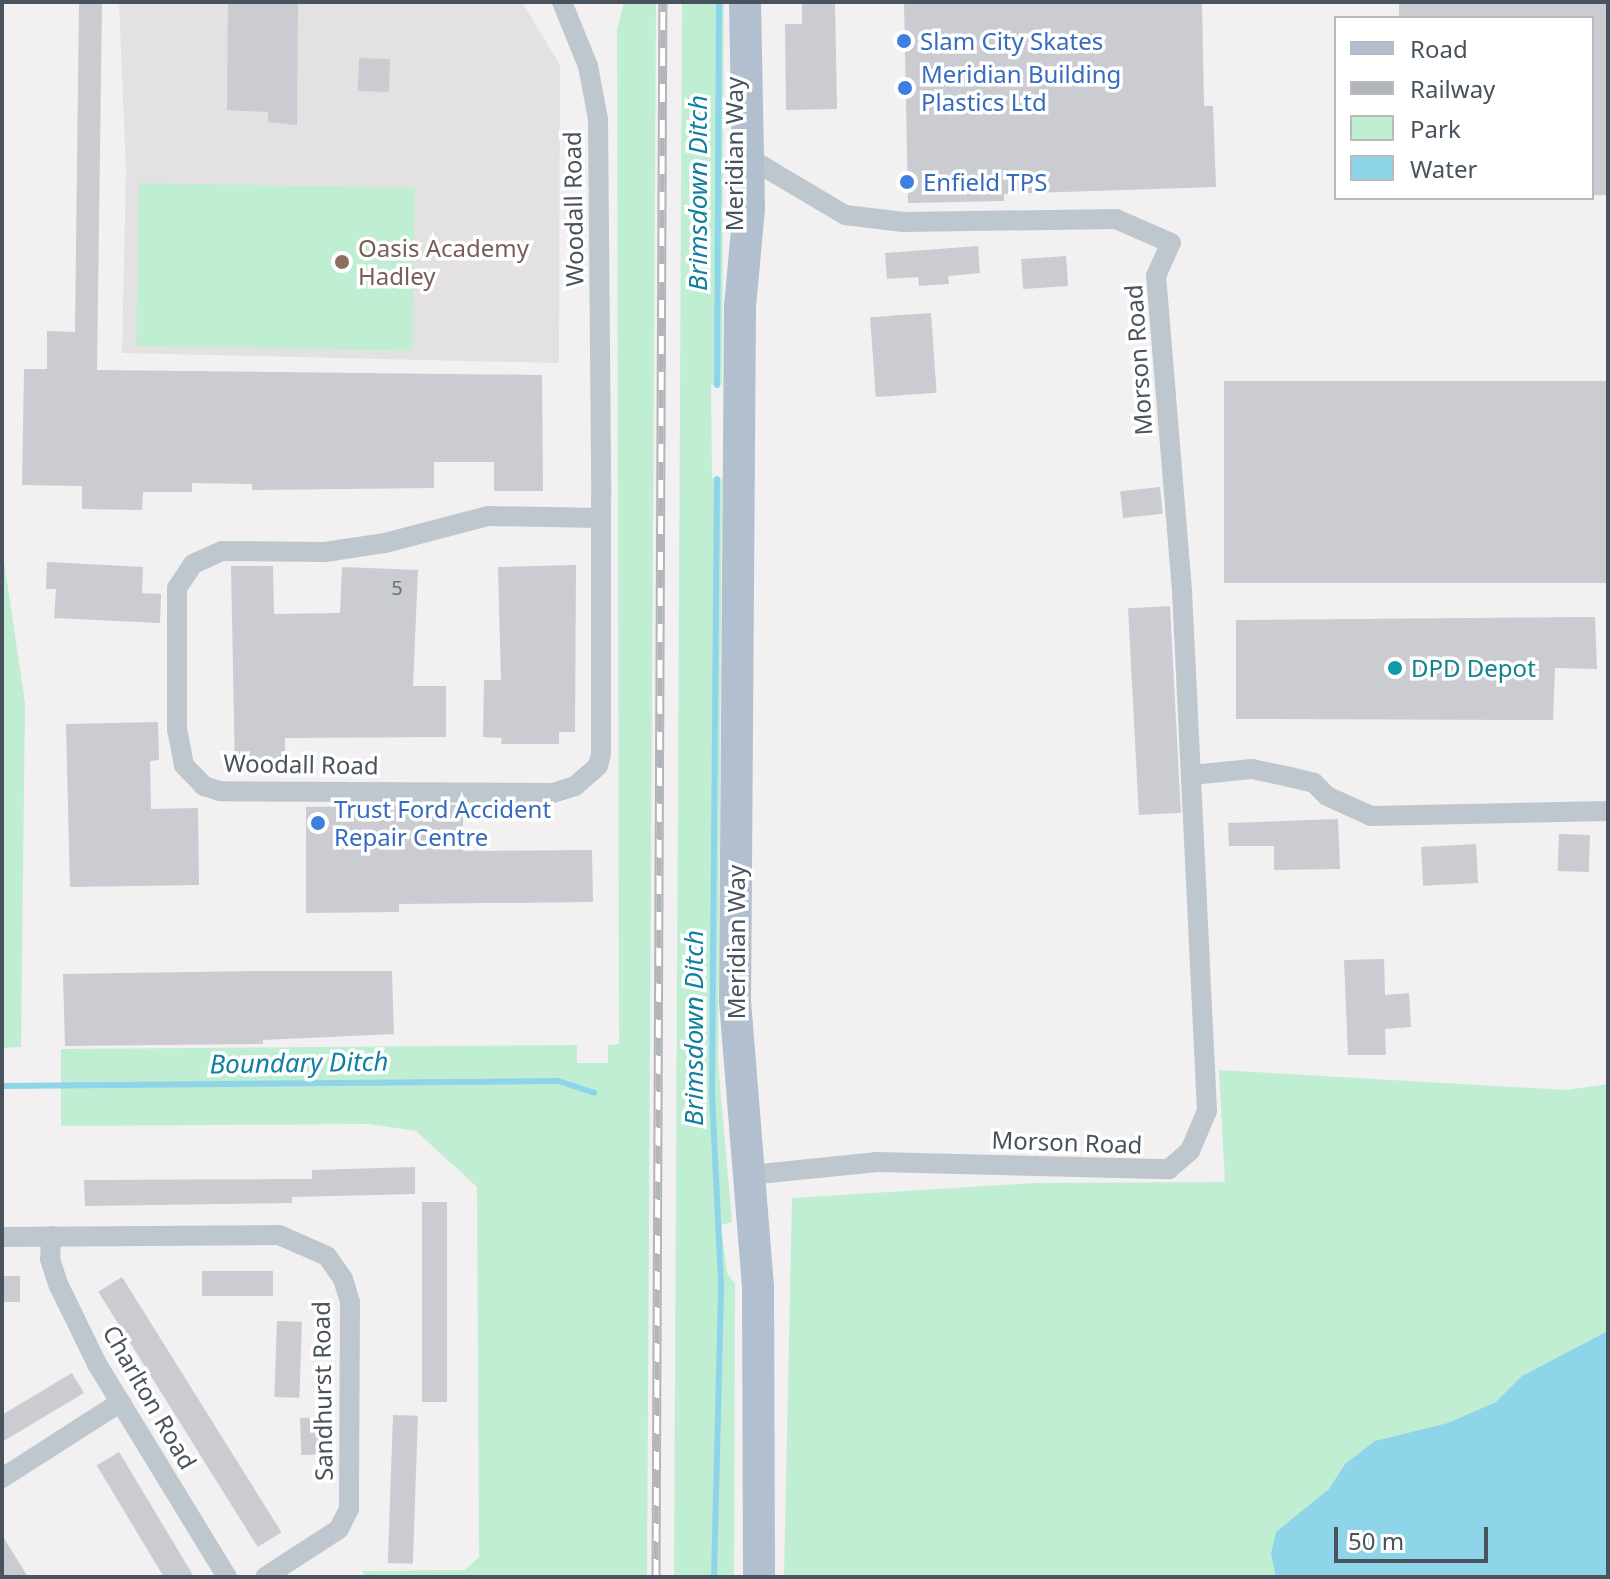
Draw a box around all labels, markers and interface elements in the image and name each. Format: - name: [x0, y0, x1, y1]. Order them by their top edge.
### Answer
- legend: [1334, 16, 1594, 200]
- place label: Slam City Skates: [920, 27, 1103, 55]
- marker: Slam City Skates: [895, 32, 913, 50]
- text: Road: [1410, 32, 1468, 65]
- place label: Meridian Building Plastics Ltd: [921, 60, 1121, 116]
- text: Railway: [1410, 72, 1495, 105]
- street label: Meridian Way: [720, 77, 748, 231]
- marker: Meridian Building Plastics Ltd: [896, 79, 914, 97]
- water label: Brimsdown Ditch: [682, 95, 714, 291]
- text: Park: [1410, 112, 1461, 145]
- street label: Woodall Road: [557, 131, 589, 287]
- text: Water: [1410, 152, 1477, 185]
- place label: Enfield TPS: [923, 168, 1047, 196]
- marker: Enfield TPS: [898, 173, 916, 191]
- place label: Oasis Academy Hadley: [358, 234, 529, 290]
- marker: Oasis Academy Hadley: [333, 253, 351, 271]
- street label: Morson Road: [1118, 284, 1158, 436]
- house number: 5: [391, 575, 403, 599]
- place label: DPD Depot: [1411, 654, 1536, 682]
- marker: DPD Depot: [1386, 659, 1404, 677]
- street label: Woodall Road: [223, 748, 379, 780]
- place label: Trust Ford Accident Repair Centre: [334, 795, 551, 851]
- marker: Trust Ford Accident Repair Centre: [309, 814, 327, 832]
- street label: Meridian Way: [722, 865, 750, 1019]
- water label: Brimsdown Ditch: [678, 930, 710, 1126]
- water label: Boundary Ditch: [209, 1046, 389, 1080]
- street label: Morson Road: [991, 1125, 1143, 1159]
- street label: Sandhurst Road: [306, 1301, 338, 1481]
- street label: Charlton Road: [97, 1320, 203, 1474]
- scale bar: [1338, 1511, 1492, 1561]
- text: 50 m: [1348, 1524, 1404, 1557]

